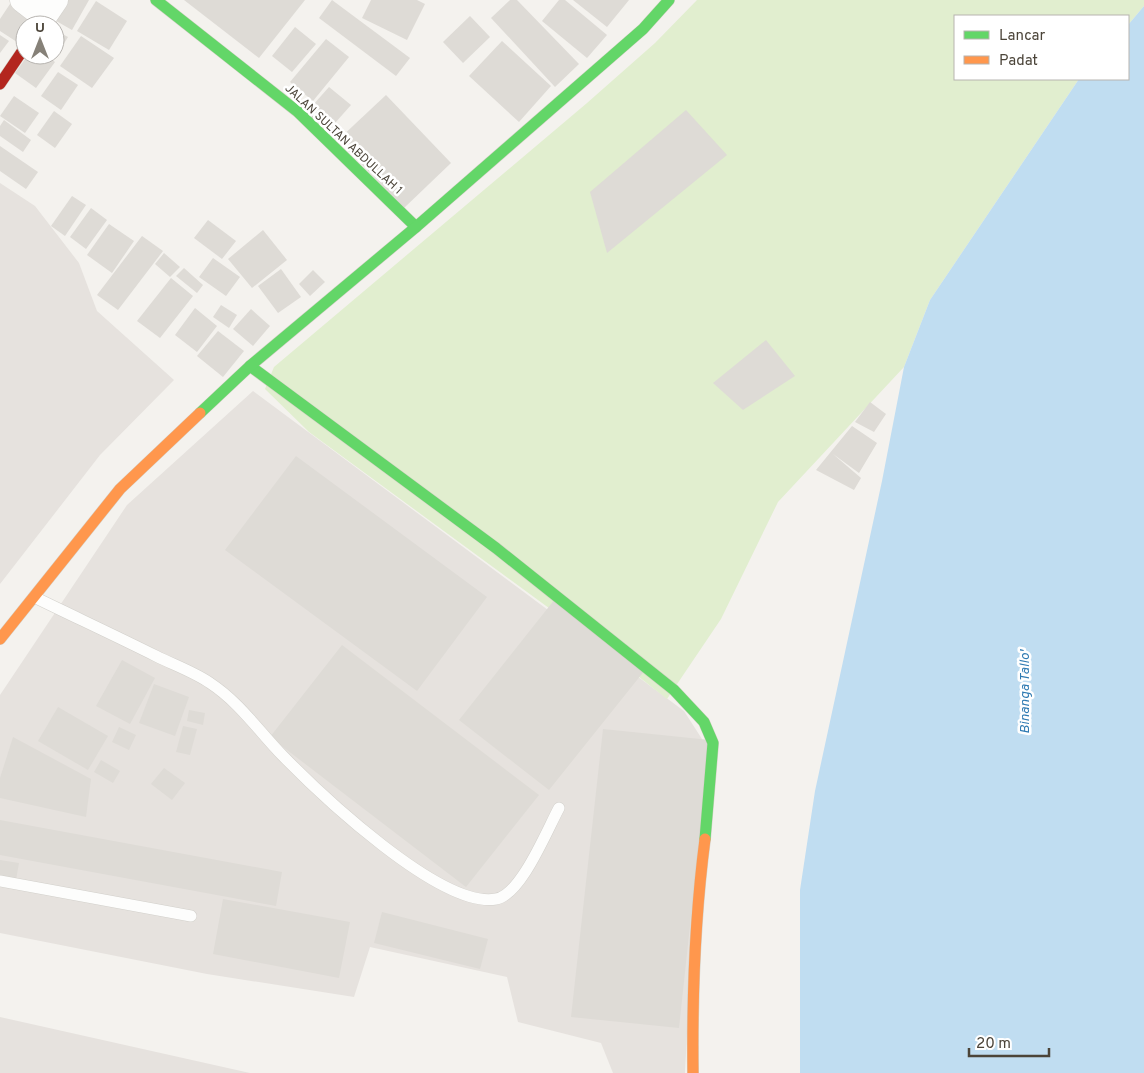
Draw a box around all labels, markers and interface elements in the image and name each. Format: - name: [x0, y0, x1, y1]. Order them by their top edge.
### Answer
- north arrow: [15, 15, 65, 65]
- legend: [954, 15, 1129, 80]
- text: U: [35, 20, 45, 37]
- text: Lancar: [999, 27, 1046, 46]
- text: Padat: [999, 52, 1038, 71]
- street label: JALAN SULTAN ABDULLAH 1: [281, 81, 406, 198]
- water label: Binanga Tallo': [1017, 649, 1034, 734]
- scale bar: [969, 1026, 1049, 1058]
- text: 20 m: [976, 1035, 1011, 1054]

